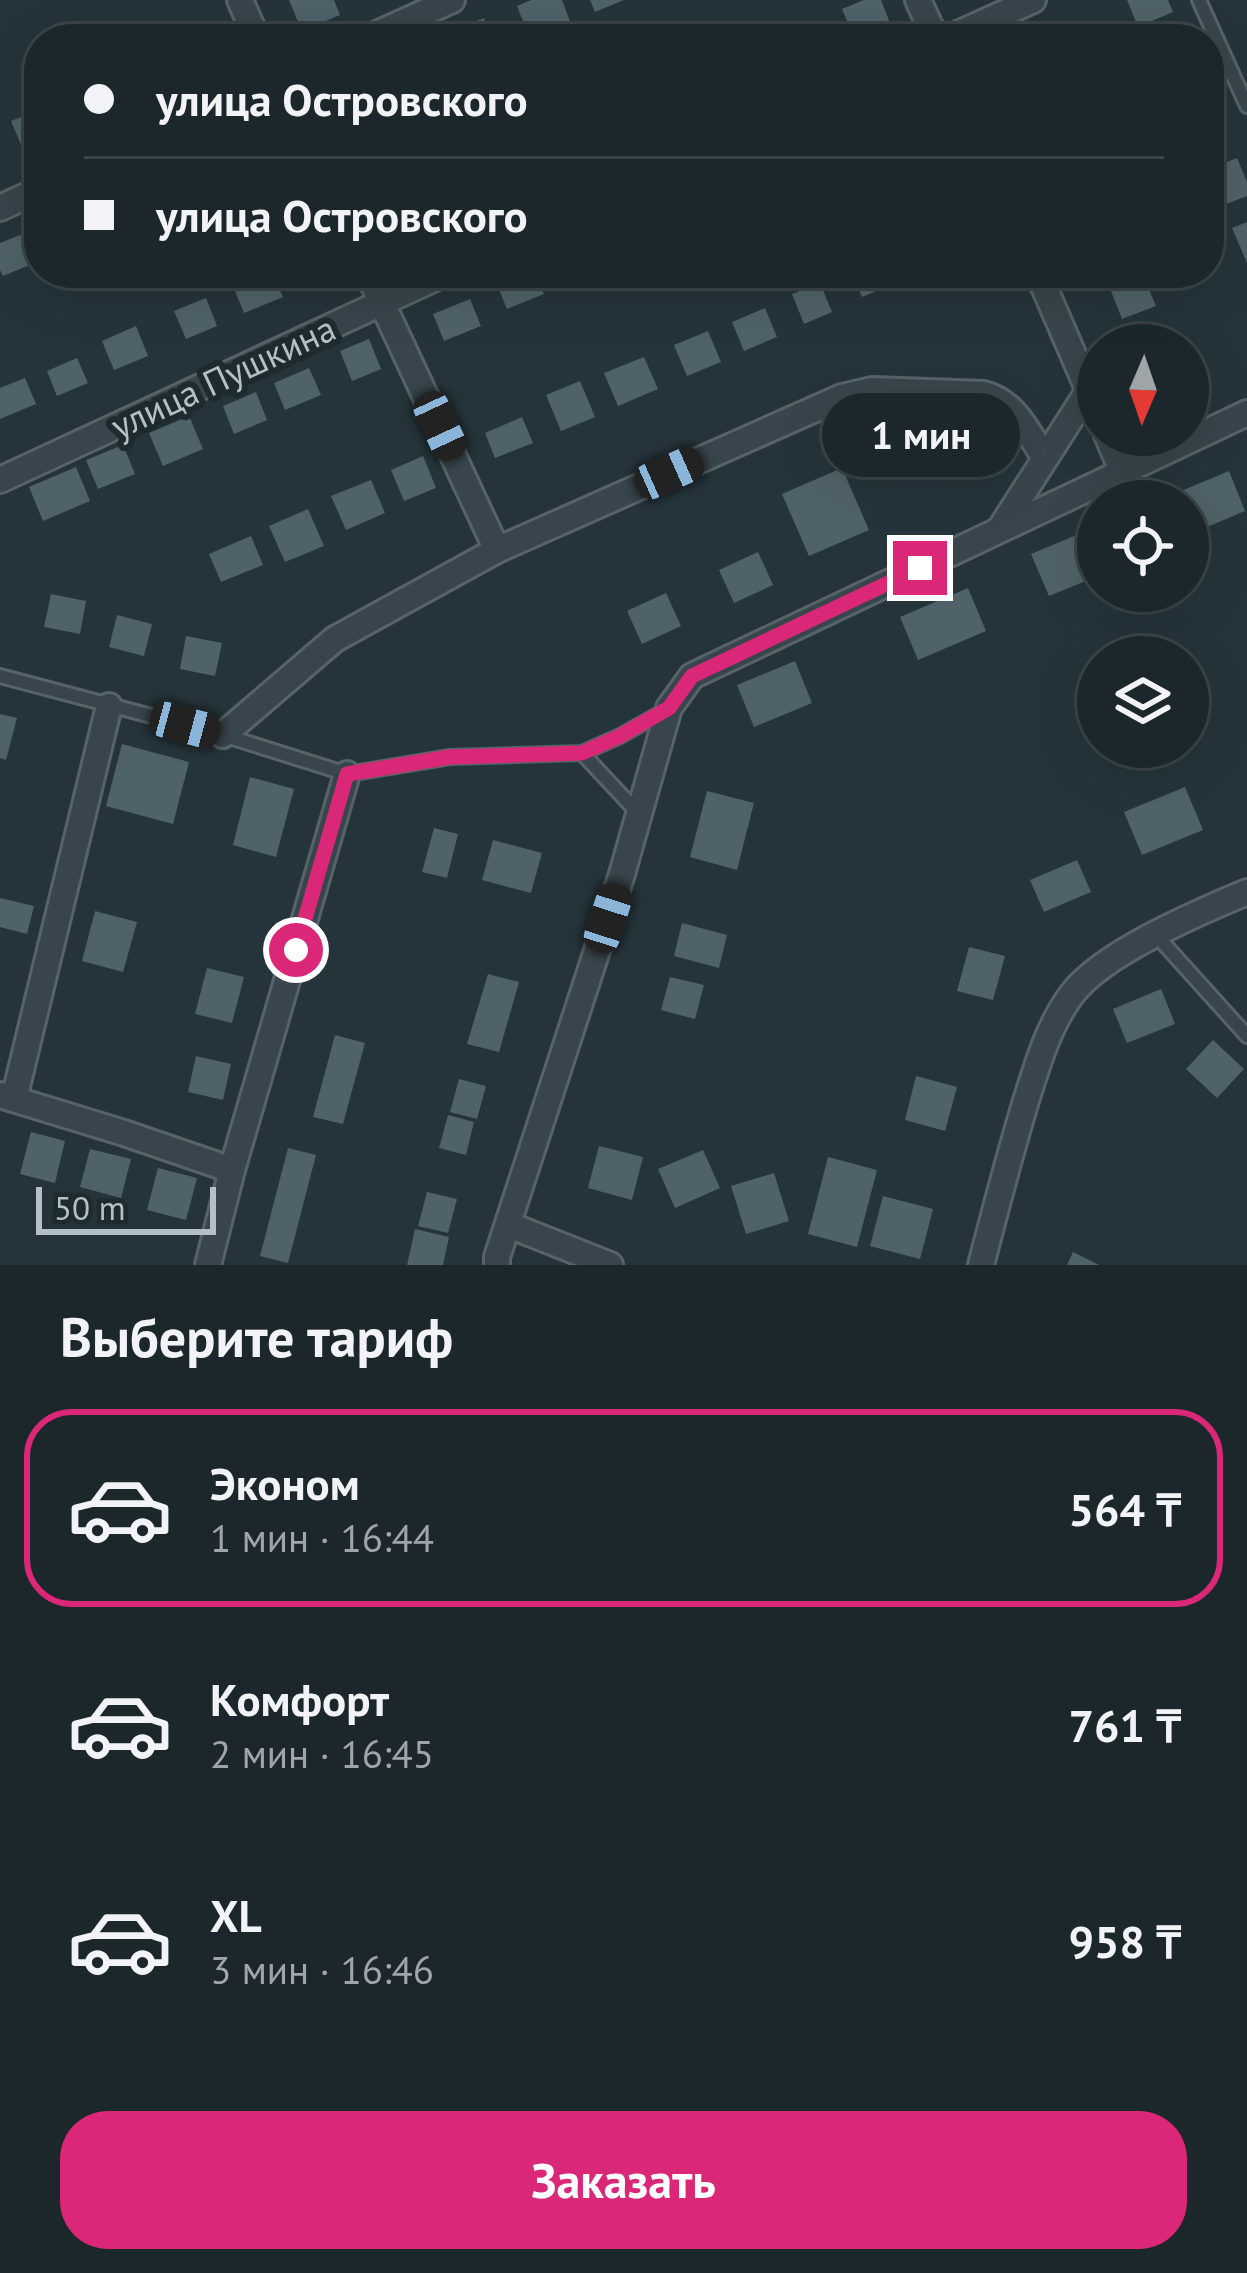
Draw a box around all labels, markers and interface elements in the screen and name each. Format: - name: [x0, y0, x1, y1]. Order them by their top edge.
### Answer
- text: улица Островского: [156, 70, 528, 128]
- text: улица Островского: [156, 186, 528, 244]
- street label: улица Пушкина: [103, 304, 343, 449]
- north arrow: [1077, 324, 1209, 456]
- map controls: [1077, 324, 1209, 768]
- car: [408, 386, 472, 466]
- callout: 1 мин: [821, 394, 1019, 478]
- text: 1 мин: [871, 409, 971, 460]
- car: [629, 442, 709, 504]
- button: locate: [1077, 480, 1209, 612]
- route end: [893, 541, 947, 595]
- button: layers: [1077, 636, 1209, 768]
- car: [146, 698, 224, 752]
- car: [580, 878, 636, 958]
- route start: [269, 923, 323, 977]
- scale bar: [36, 1181, 216, 1234]
- text: 50 m: [54, 1186, 126, 1229]
- text: Выберите тариф: [60, 1302, 453, 1372]
- icon: car: [66, 1454, 174, 1562]
- text: Эконом: [210, 1454, 360, 1512]
- text: 564 ₸: [1068, 1480, 1181, 1538]
- text: 1 мин · 16:44: [210, 1512, 434, 1563]
- icon: car: [66, 1670, 174, 1778]
- text: Комфорт: [210, 1670, 389, 1728]
- text: 761 ₸: [1068, 1696, 1181, 1754]
- text: 2 мин · 16:45: [210, 1728, 434, 1779]
- icon: car: [66, 1886, 174, 1994]
- text: XL: [210, 1886, 262, 1944]
- text: 958 ₸: [1068, 1912, 1181, 1970]
- text: 3 мин · 16:46: [210, 1944, 434, 1995]
- button: Заказать: [60, 2111, 1187, 2249]

